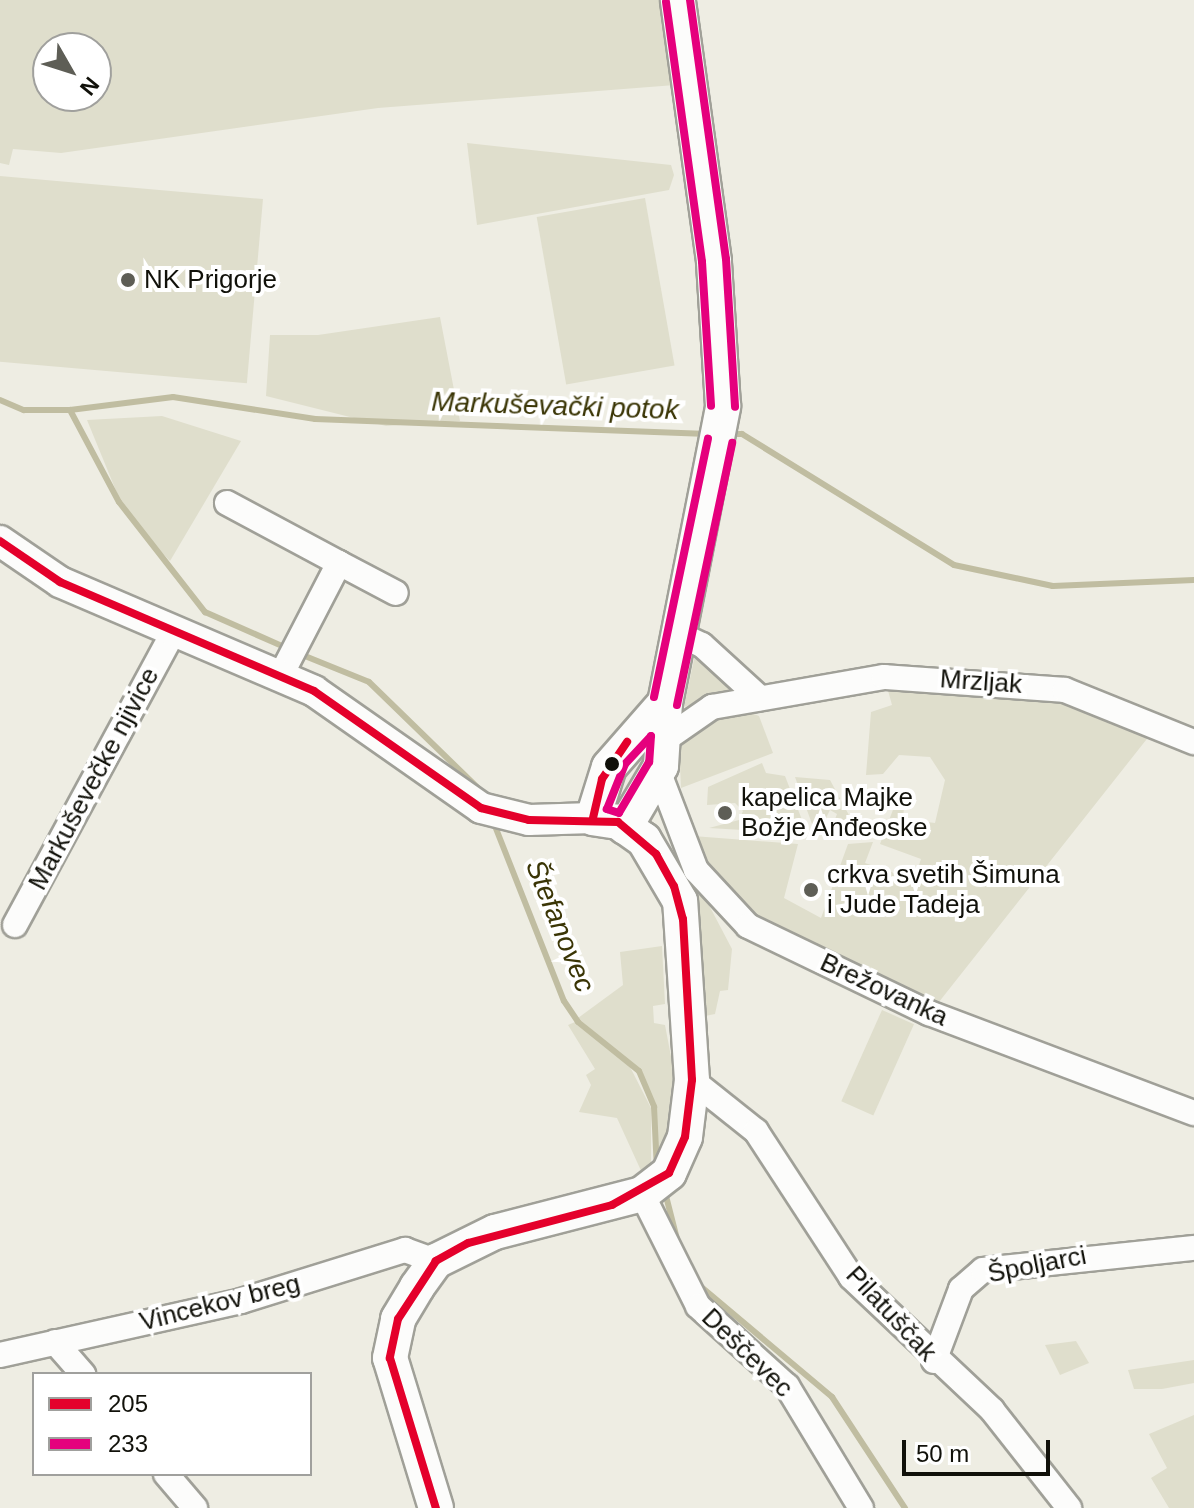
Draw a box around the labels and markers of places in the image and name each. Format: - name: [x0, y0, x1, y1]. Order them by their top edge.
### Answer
- place label: NK Prigorje: [144, 264, 277, 296]
- marker: NK Prigorje: [119, 271, 137, 289]
- unlabelled marker: [604, 756, 620, 772]
- place label: kapelica Majke Božje Anđeoske: [741, 782, 929, 844]
- marker: kapelica Majke Božje Anđeoske: [716, 804, 734, 822]
- place label: crkva svetih Šimuna i Jude Tadeja: [827, 859, 1060, 920]
- marker: crkva svetih Šimuna i Jude Tadeja: [802, 881, 820, 899]

